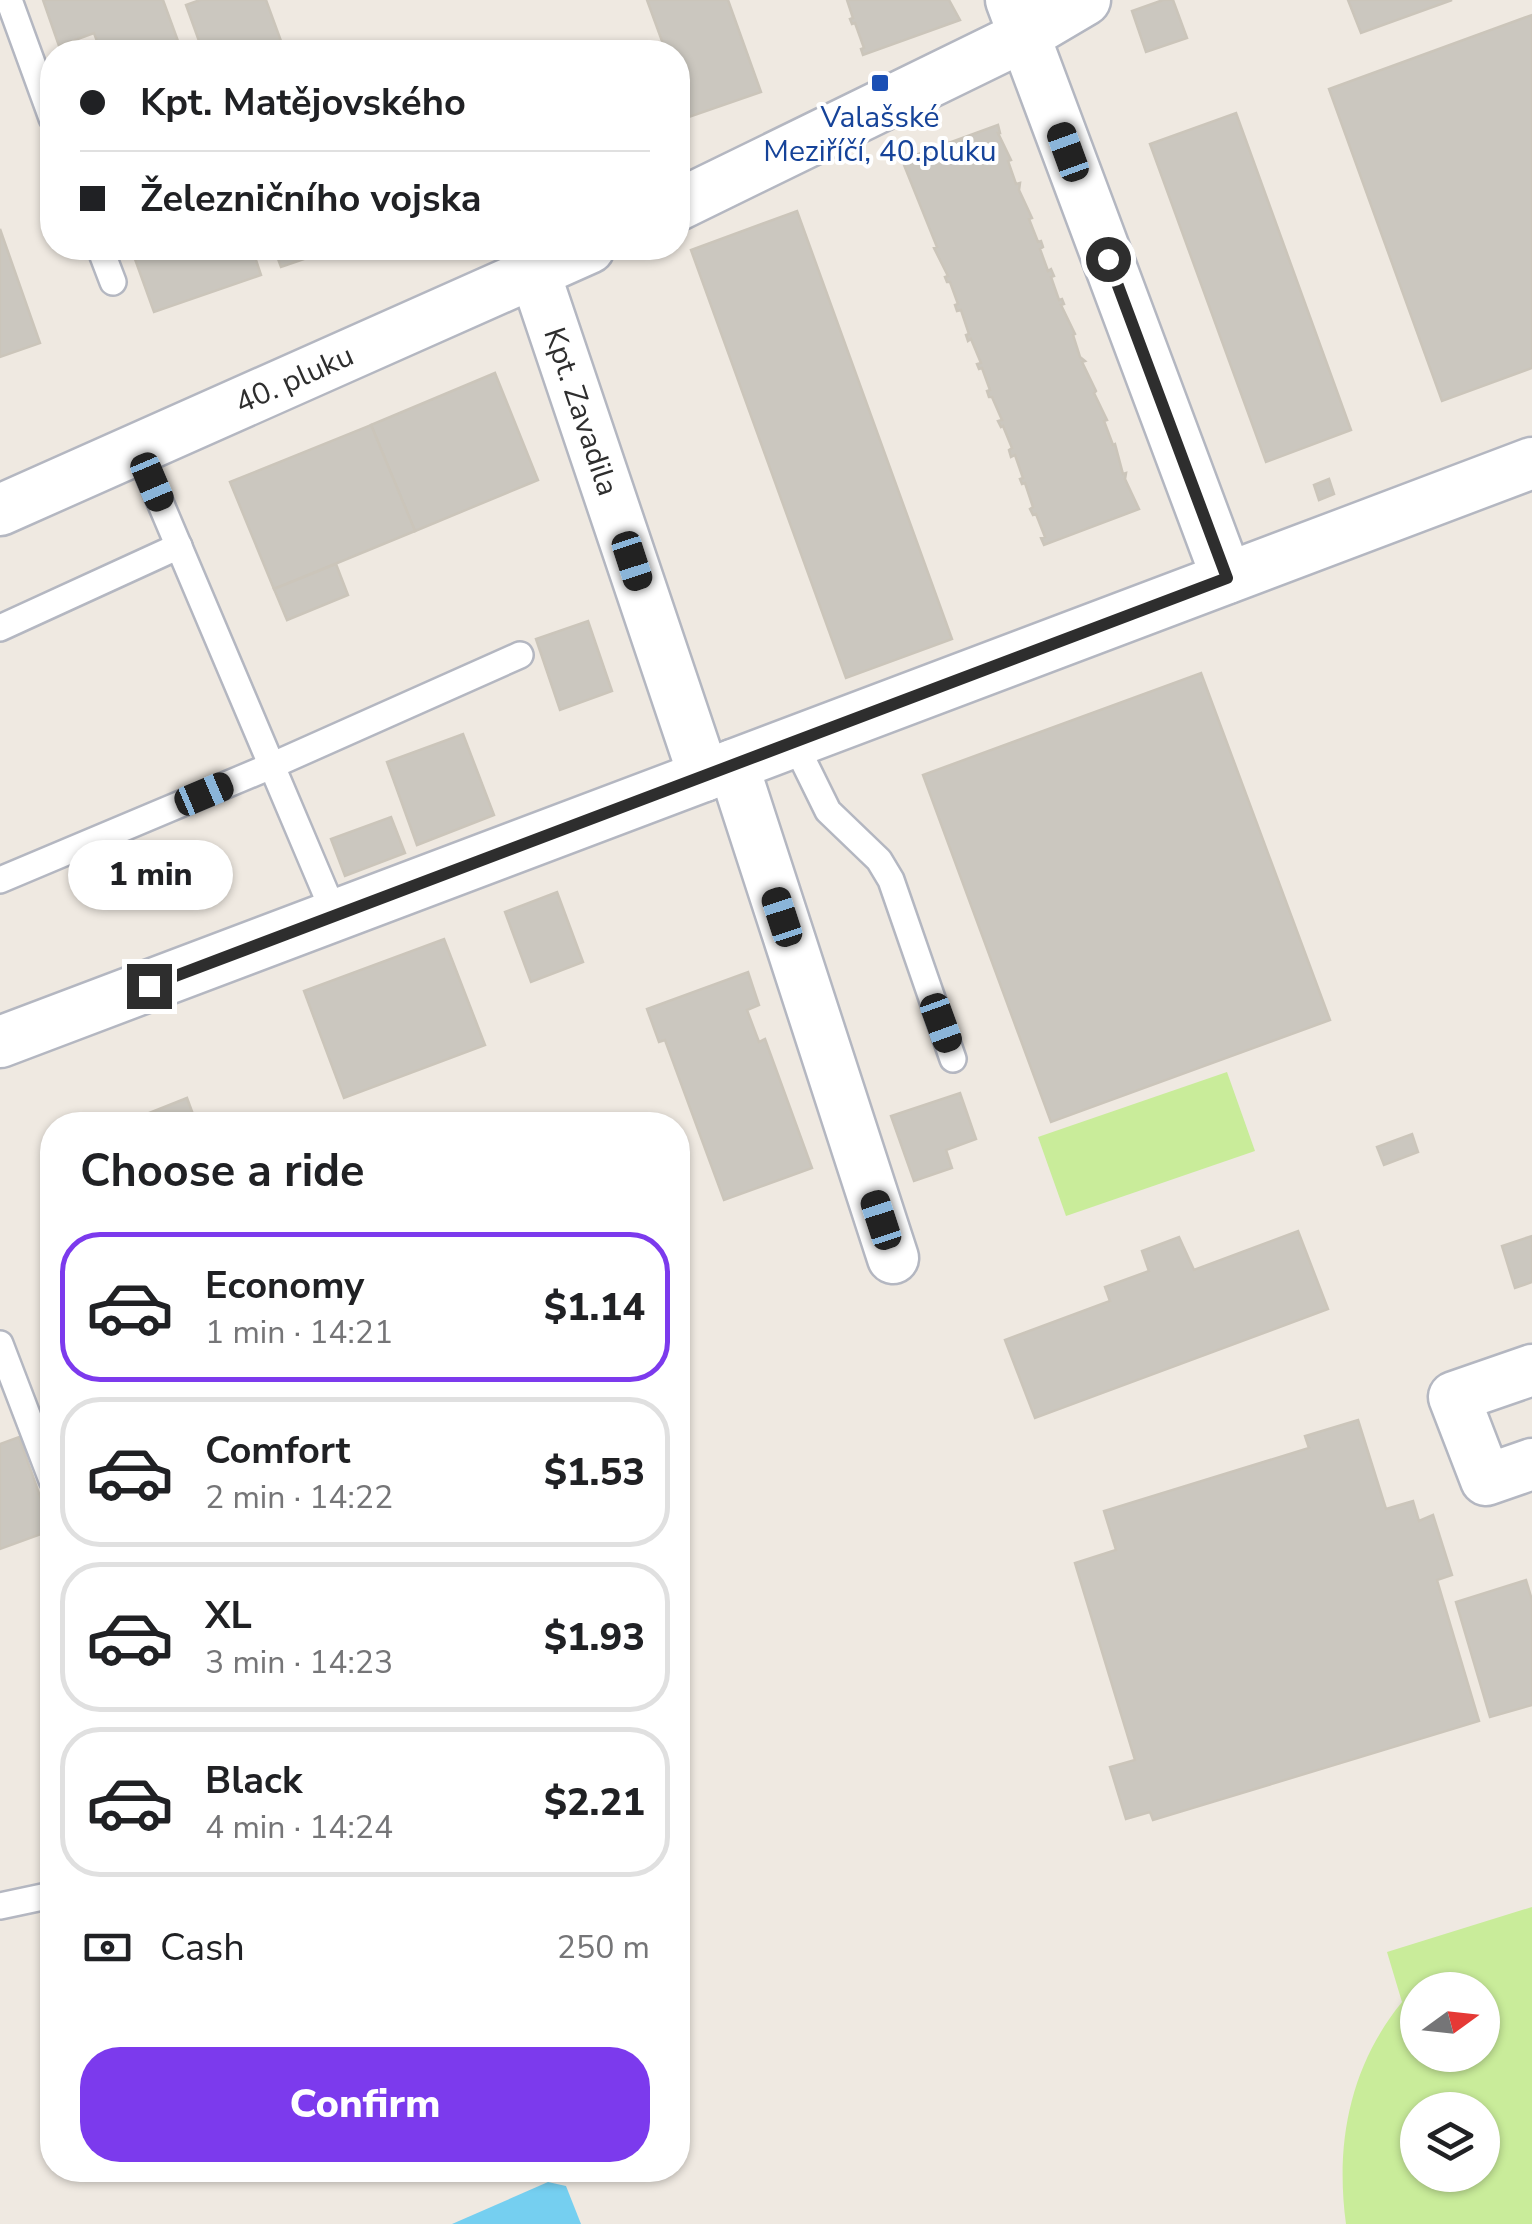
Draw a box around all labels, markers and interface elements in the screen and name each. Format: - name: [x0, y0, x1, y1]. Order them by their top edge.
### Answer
- marker: Valašské Meziříčí, 40.pluku: [869, 72, 891, 94]
- text: Kpt. Matějovského: [140, 77, 466, 128]
- place label: Valašské Meziříčí, 40.pluku: [763, 97, 997, 172]
- car: [1044, 119, 1092, 185]
- text: Železničního vojska: [140, 173, 481, 224]
- route start: [1086, 237, 1131, 282]
- street label: Kpt. Zavadila: [534, 322, 629, 501]
- street label: 40. pluku: [228, 335, 360, 423]
- car: [126, 449, 178, 515]
- car: [608, 528, 656, 594]
- car: [171, 768, 237, 820]
- callout: 1 min: [66, 841, 232, 911]
- text: 1 min: [108, 853, 193, 896]
- car: [758, 884, 806, 950]
- route end: [127, 964, 172, 1009]
- car: [917, 990, 965, 1056]
- text: Choose a ride: [80, 1141, 365, 1202]
- car: [857, 1187, 905, 1253]
- text: Economy: [205, 1260, 364, 1311]
- icon: car: [85, 1262, 175, 1352]
- text: $1.14: [544, 1282, 645, 1333]
- text: 1 min · 14:21: [205, 1311, 393, 1354]
- text: Comfort: [205, 1425, 350, 1476]
- icon: car: [85, 1427, 175, 1517]
- text: $1.53: [544, 1447, 645, 1498]
- text: 2 min · 14:22: [205, 1476, 393, 1519]
- text: XL: [205, 1590, 252, 1641]
- icon: car: [85, 1592, 175, 1682]
- text: $1.93: [544, 1612, 645, 1663]
- text: 3 min · 14:23: [205, 1641, 393, 1684]
- text: Black: [205, 1755, 302, 1806]
- icon: car: [85, 1757, 175, 1847]
- text: $2.21: [544, 1777, 645, 1828]
- text: 4 min · 14:24: [205, 1806, 393, 1849]
- icon: cash: [80, 1920, 135, 1975]
- text: Cash: [160, 1922, 245, 1973]
- text: 250 m: [557, 1926, 650, 1969]
- north arrow: [1400, 1972, 1500, 2072]
- map controls: [1400, 1972, 1500, 2192]
- button: Confirm: [80, 2047, 650, 2162]
- button: layers: [1400, 2092, 1500, 2192]

